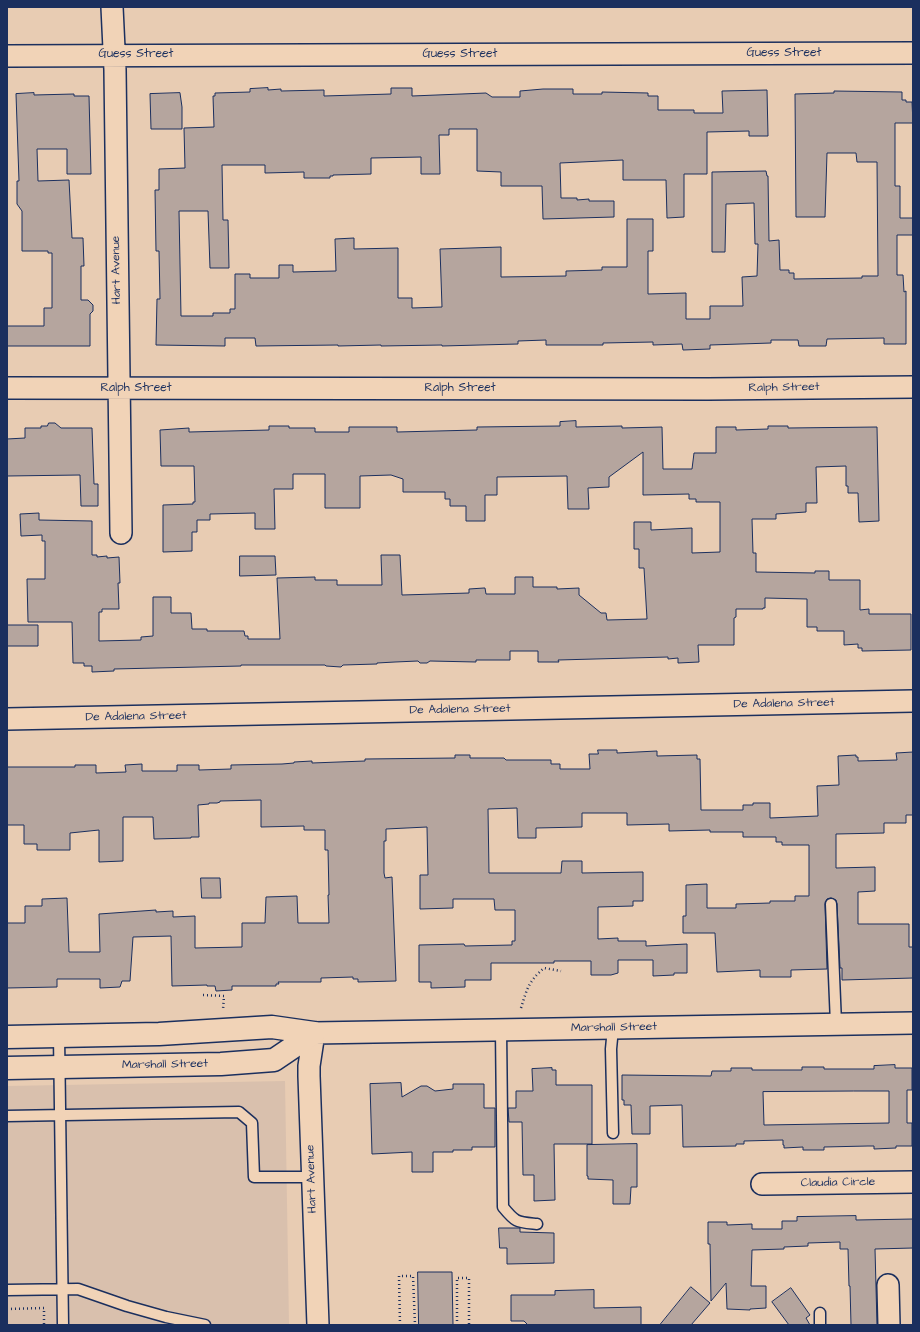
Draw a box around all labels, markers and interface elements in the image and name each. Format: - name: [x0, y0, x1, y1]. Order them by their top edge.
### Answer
- street label: Guess Street: [747, 46, 821, 60]
- street label: Guess Street: [99, 47, 173, 61]
- street label: Guess Street: [423, 47, 497, 61]
- street label: Hart Avenue: [109, 236, 125, 304]
- street label: Ralph Street: [748, 380, 820, 396]
- street label: Ralph Street: [101, 381, 171, 395]
- street label: Ralph Street: [425, 381, 495, 395]
- street label: De Adalena Street: [733, 696, 835, 712]
- street label: De Adalena Street: [409, 702, 511, 718]
- street label: De Adalena Street: [85, 709, 187, 725]
- street label: Marshall Street: [571, 1020, 657, 1036]
- street label: Marshall Street: [122, 1057, 208, 1073]
- street label: Hart Avenue: [304, 1144, 320, 1214]
- street label: Claudia Circle: [801, 1175, 875, 1191]

